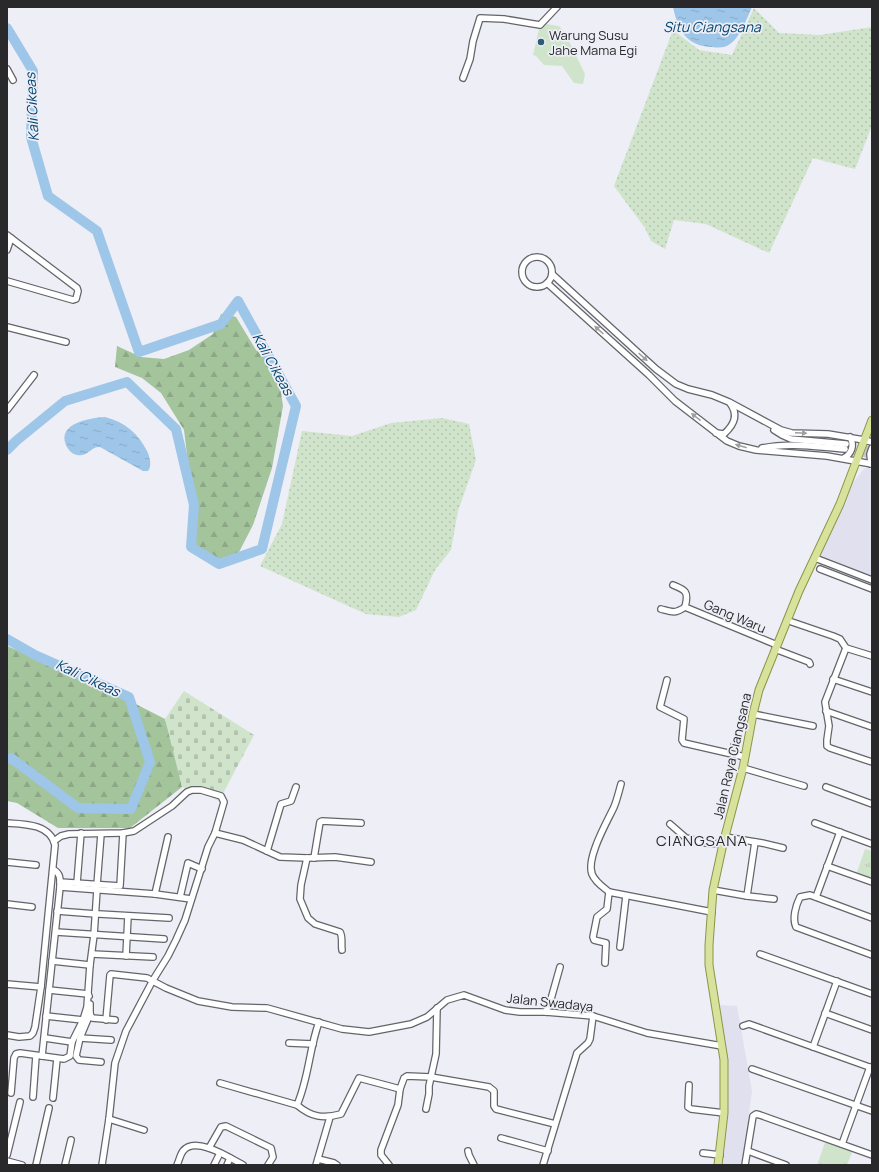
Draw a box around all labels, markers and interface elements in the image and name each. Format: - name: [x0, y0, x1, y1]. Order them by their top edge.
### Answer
- water label: Situ Ciangsana: [663, 17, 762, 36]
- place label: Warung Susu Jahe Mama Egi: [549, 26, 637, 59]
- marker: Warung Susu Jahe Mama Egi: [536, 37, 546, 47]
- water label: Kali Cikeas: [20, 71, 43, 142]
- one-way arrow: [594, 326, 605, 335]
- water label: Kali Cikeas: [248, 329, 299, 400]
- one-way arrow: [638, 352, 648, 361]
- one-way arrow: [691, 413, 702, 422]
- one-way arrow: [795, 430, 808, 436]
- one-way arrow: [735, 443, 747, 449]
- street label: Gang Waru: [701, 595, 769, 637]
- water label: Kali Cikeas: [53, 654, 125, 701]
- street label: Jalan Raya Ciangsana: [709, 691, 755, 821]
- district label: CIANGSANA: [656, 830, 748, 851]
- street label: Jalan Swadaya: [506, 989, 594, 1015]

